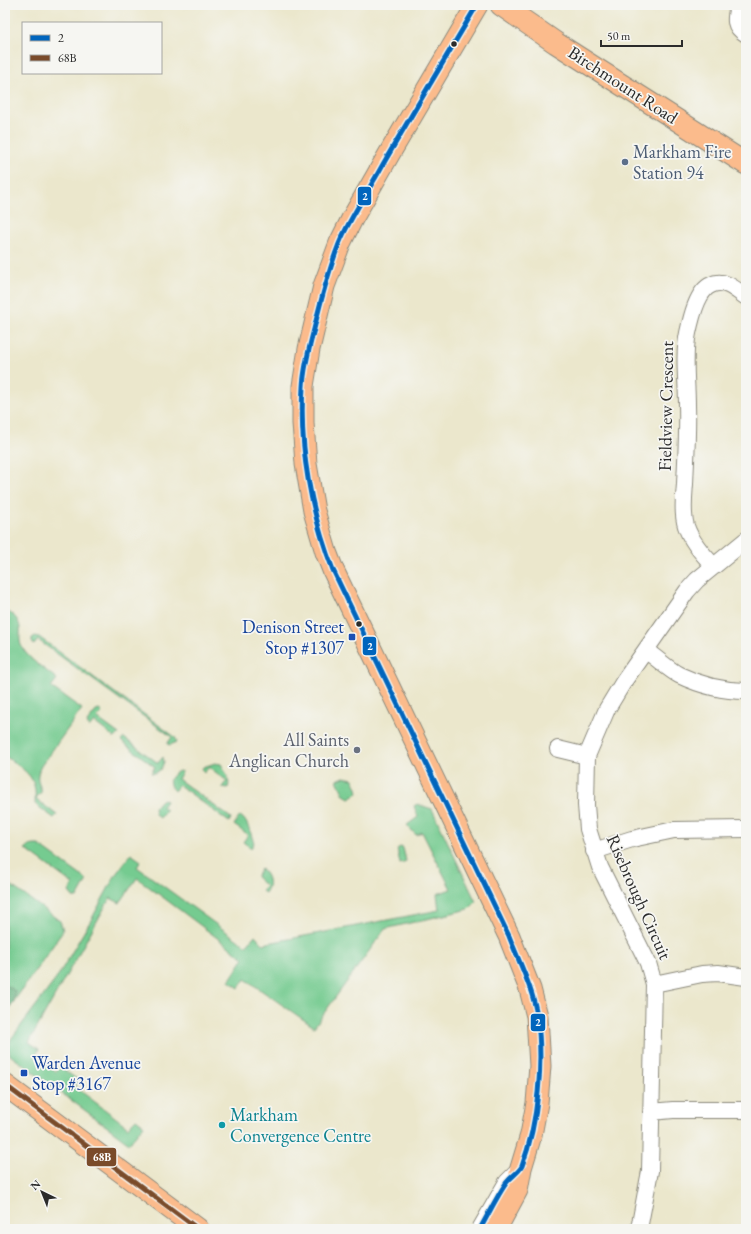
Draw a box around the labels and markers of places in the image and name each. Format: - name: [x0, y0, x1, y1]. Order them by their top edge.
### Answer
- unlabelled marker: [449, 39, 459, 49]
- place label: Markham Fire Station 94: [633, 140, 731, 184]
- marker: Markham Fire Station 94: [620, 157, 630, 167]
- place label: Denison Street Stop #1307: [242, 615, 344, 659]
- unlabelled marker: [354, 619, 364, 629]
- marker: Denison Street Stop #1307: [347, 632, 357, 642]
- place label: All Saints Anglican Church: [228, 728, 349, 772]
- marker: All Saints Anglican Church: [352, 745, 362, 755]
- place label: Warden Avenue Stop #3167: [32, 1051, 141, 1095]
- marker: Warden Avenue Stop #3167: [19, 1068, 29, 1078]
- place label: Markham Convergence Centre: [230, 1103, 371, 1147]
- marker: Markham Convergence Centre: [217, 1120, 227, 1130]

